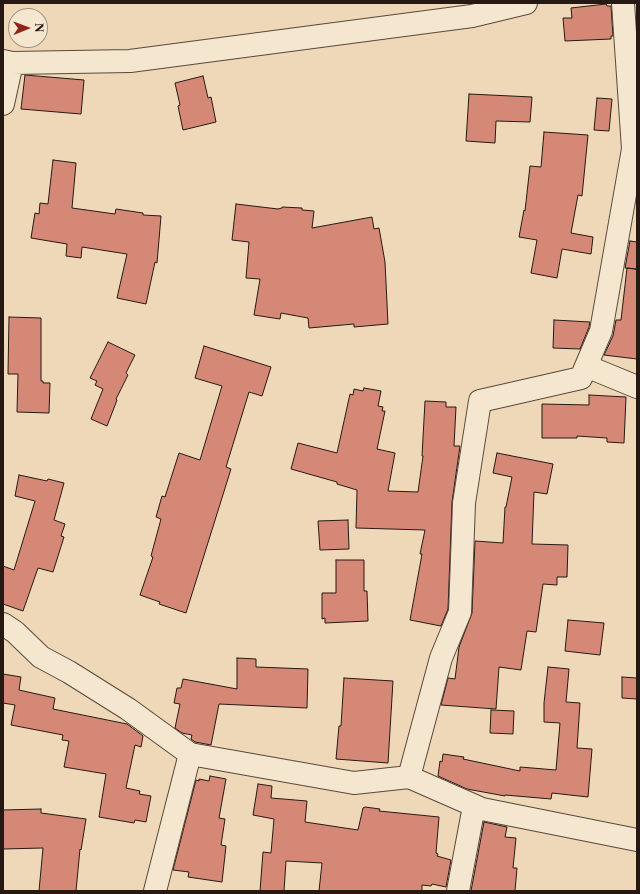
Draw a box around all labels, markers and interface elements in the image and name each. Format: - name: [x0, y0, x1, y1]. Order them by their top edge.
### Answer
- north arrow: [8, 8, 48, 48]
- text: N: [32, 23, 46, 33]

